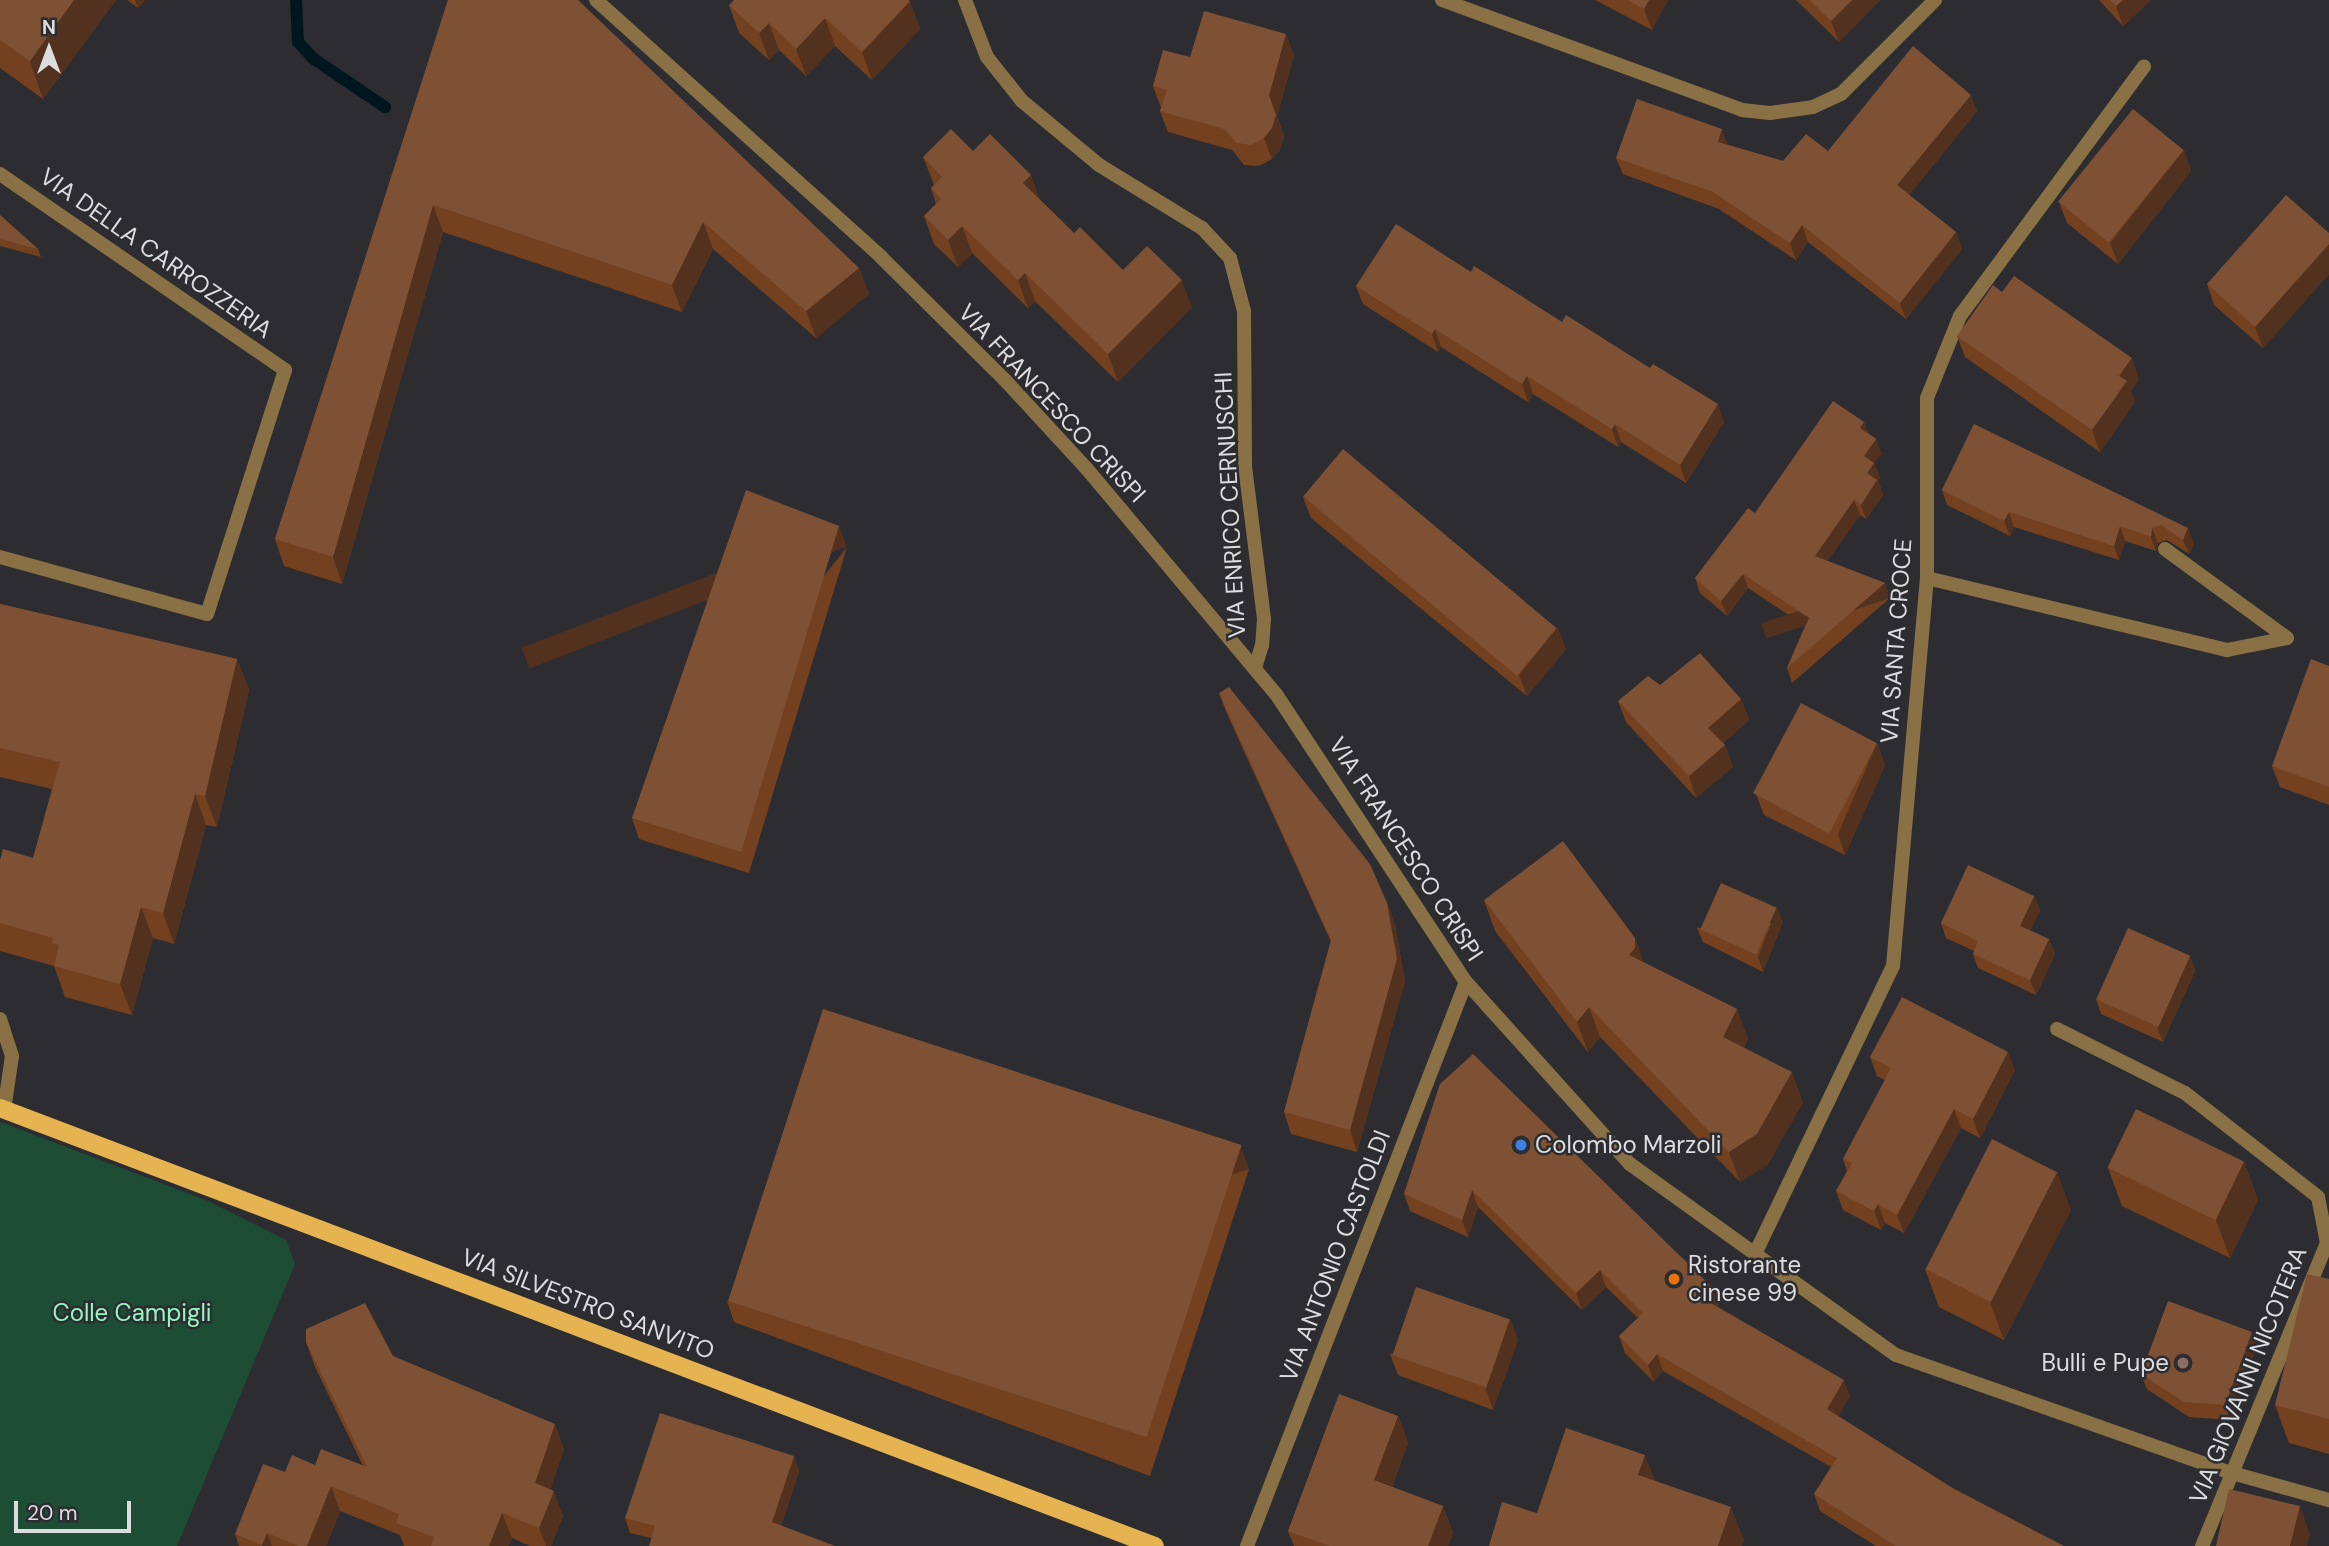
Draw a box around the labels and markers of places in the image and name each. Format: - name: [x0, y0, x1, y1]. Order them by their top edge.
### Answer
- place label: Colombo Marzoli: [1535, 1131, 1722, 1159]
- marker: Colombo Marzoli: [1513, 1137, 1529, 1153]
- place label: Ristorante cinese 99: [1688, 1251, 1801, 1307]
- marker: Ristorante cinese 99: [1666, 1271, 1682, 1287]
- place label: Bulli e Pupe: [2042, 1349, 2169, 1377]
- marker: Bulli e Pupe: [2175, 1355, 2191, 1371]

